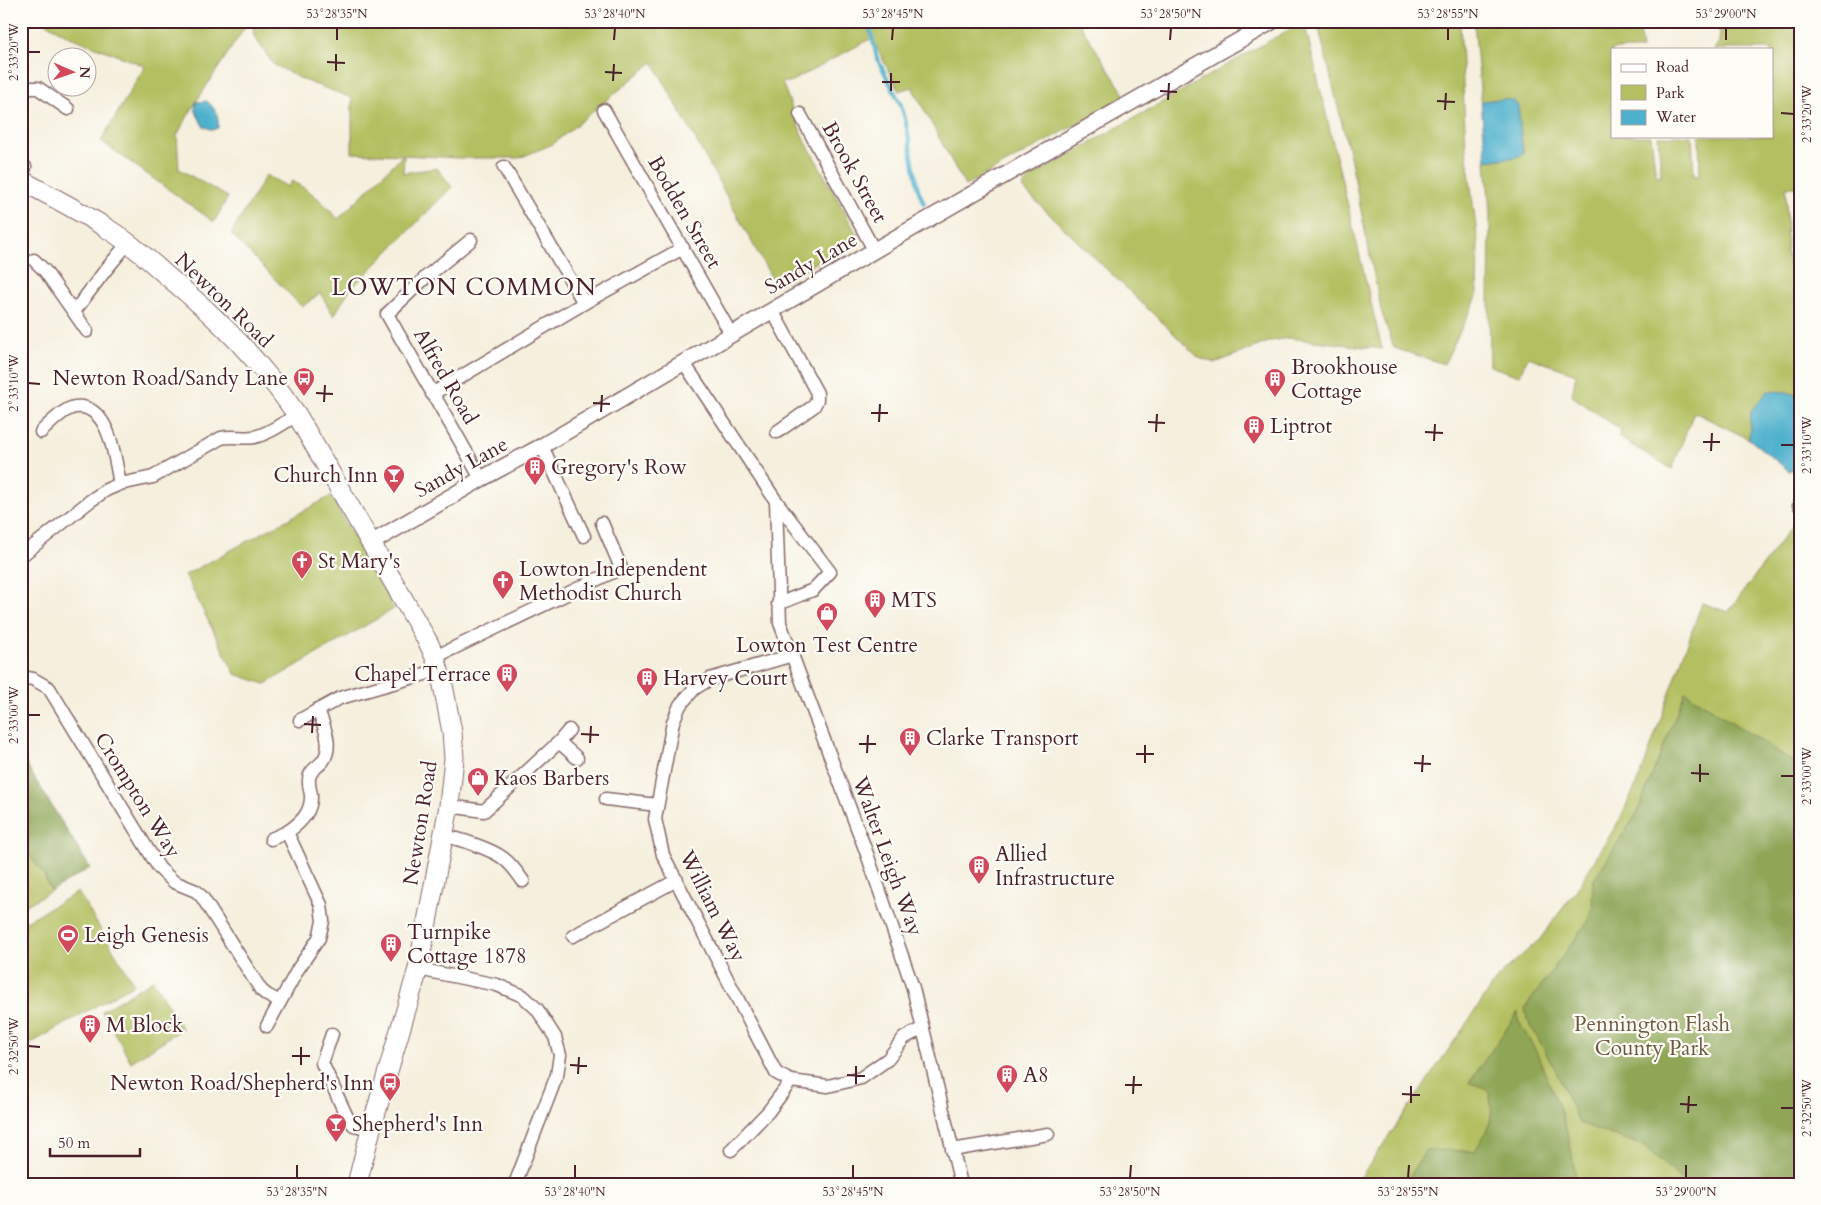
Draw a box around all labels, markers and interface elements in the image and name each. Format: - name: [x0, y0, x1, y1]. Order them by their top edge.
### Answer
- text: 53°28'35"N: [307, 6, 368, 22]
- text: 53°28'40"N: [585, 6, 646, 22]
- text: 53°28'45"N: [863, 6, 924, 22]
- text: 53°28'50"N: [1141, 6, 1202, 22]
- text: 53°28'55"N: [1418, 6, 1479, 22]
- text: 53°29'00"N: [1696, 6, 1757, 22]
- text: 2°33'20"W: [6, 22, 22, 81]
- north arrow: [48, 48, 98, 98]
- legend: [1611, 48, 1774, 138]
- text: Road: [1656, 57, 1689, 77]
- text: N: [75, 66, 94, 79]
- text: Park: [1656, 83, 1685, 103]
- text: 2°33'20"W: [1799, 84, 1815, 143]
- text: Water: [1655, 107, 1697, 127]
- street label: Brook Street: [815, 116, 895, 229]
- street label: Bodden Street: [641, 151, 729, 274]
- street label: Sandy Lane: [760, 225, 863, 302]
- street label: Newton Road: [168, 246, 279, 355]
- district label: LOWTON COMMON: [331, 271, 597, 304]
- street label: Alfred Road: [406, 323, 485, 430]
- text: 2°33'10"W: [6, 353, 22, 412]
- place label: Brookhouse Cottage: [1291, 353, 1398, 406]
- place label: Newton Road/Sandy Lane: [52, 364, 288, 393]
- bus stop icon: Newton Road/Sandy Lane: [292, 366, 316, 397]
- building icon: Brookhouse Cottage: [1263, 367, 1287, 398]
- place label: Liptrot: [1270, 412, 1332, 441]
- building icon: Liptrot: [1242, 414, 1266, 445]
- text: 2°33'10"W: [1799, 415, 1815, 474]
- street label: Sandy Lane: [409, 430, 513, 505]
- place label: Gregory's Row: [551, 453, 687, 482]
- building icon: Gregory's Row: [523, 455, 547, 486]
- place label: Church Inn: [273, 461, 378, 490]
- bar icon: Church Inn: [382, 463, 406, 494]
- place label: St Mary's: [318, 547, 400, 576]
- church icon: St Mary's: [290, 549, 314, 580]
- place label: Lowton Independent Methodist Church: [519, 555, 708, 608]
- church icon: Lowton Independent Methodist Church: [491, 569, 515, 600]
- place label: MTS: [891, 586, 937, 615]
- building icon: MTS: [863, 588, 887, 619]
- shop icon: Lowton Test Centre: [815, 601, 839, 632]
- place label: Lowton Test Centre: [736, 631, 918, 660]
- place label: Chapel Terrace: [354, 660, 491, 689]
- building icon: Chapel Terrace: [495, 662, 519, 693]
- place label: Harvey Court: [663, 664, 788, 693]
- building icon: Harvey Court: [635, 666, 659, 697]
- text: 2°33'00"W: [6, 685, 22, 744]
- place label: Clarke Transport: [926, 724, 1079, 753]
- building icon: Clarke Transport: [898, 726, 922, 757]
- street label: Crompton Way: [87, 727, 188, 864]
- text: 2°33'00"W: [1799, 746, 1815, 805]
- street label: Newton Road: [396, 759, 445, 888]
- place label: Kaos Barbers: [494, 764, 609, 793]
- shop icon: Kaos Barbers: [466, 766, 490, 797]
- street label: Walter Leigh Way: [845, 772, 930, 940]
- place label: Allied Infrastructure: [995, 840, 1115, 893]
- street label: William Way: [672, 845, 753, 967]
- building icon: Allied Infrastructure: [967, 854, 991, 885]
- place label: Turnpike Cottage 1878: [407, 918, 527, 971]
- place label: Leigh Genesis: [84, 921, 209, 950]
- sports icon: Leigh Genesis: [56, 923, 80, 954]
- building icon: Turnpike Cottage 1878: [379, 932, 403, 963]
- park label: Pennington Flash County Park: [1574, 1010, 1730, 1063]
- place label: M Block: [106, 1011, 184, 1040]
- building icon: M Block: [78, 1013, 102, 1044]
- text: 2°32'50"W: [6, 1016, 22, 1075]
- place label: A8: [1023, 1061, 1049, 1090]
- building icon: A8: [995, 1063, 1019, 1094]
- place label: Newton Road/Shepherd's Inn: [110, 1069, 374, 1098]
- bus stop icon: Newton Road/Shepherd's Inn: [378, 1071, 402, 1102]
- text: 2°32'50"W: [1799, 1078, 1815, 1137]
- place label: Shepherd's Inn: [352, 1110, 483, 1139]
- bar icon: Shepherd's Inn: [324, 1112, 348, 1143]
- scale bar: [50, 1125, 140, 1157]
- text: 50 m: [58, 1133, 90, 1153]
- text: 53°28'35"N: [267, 1184, 328, 1200]
- text: 53°28'40"N: [545, 1184, 606, 1200]
- text: 53°28'45"N: [823, 1184, 884, 1200]
- text: 53°28'50"N: [1100, 1184, 1161, 1200]
- text: 53°28'55"N: [1378, 1184, 1439, 1200]
- text: 53°29'00"N: [1656, 1184, 1717, 1200]

